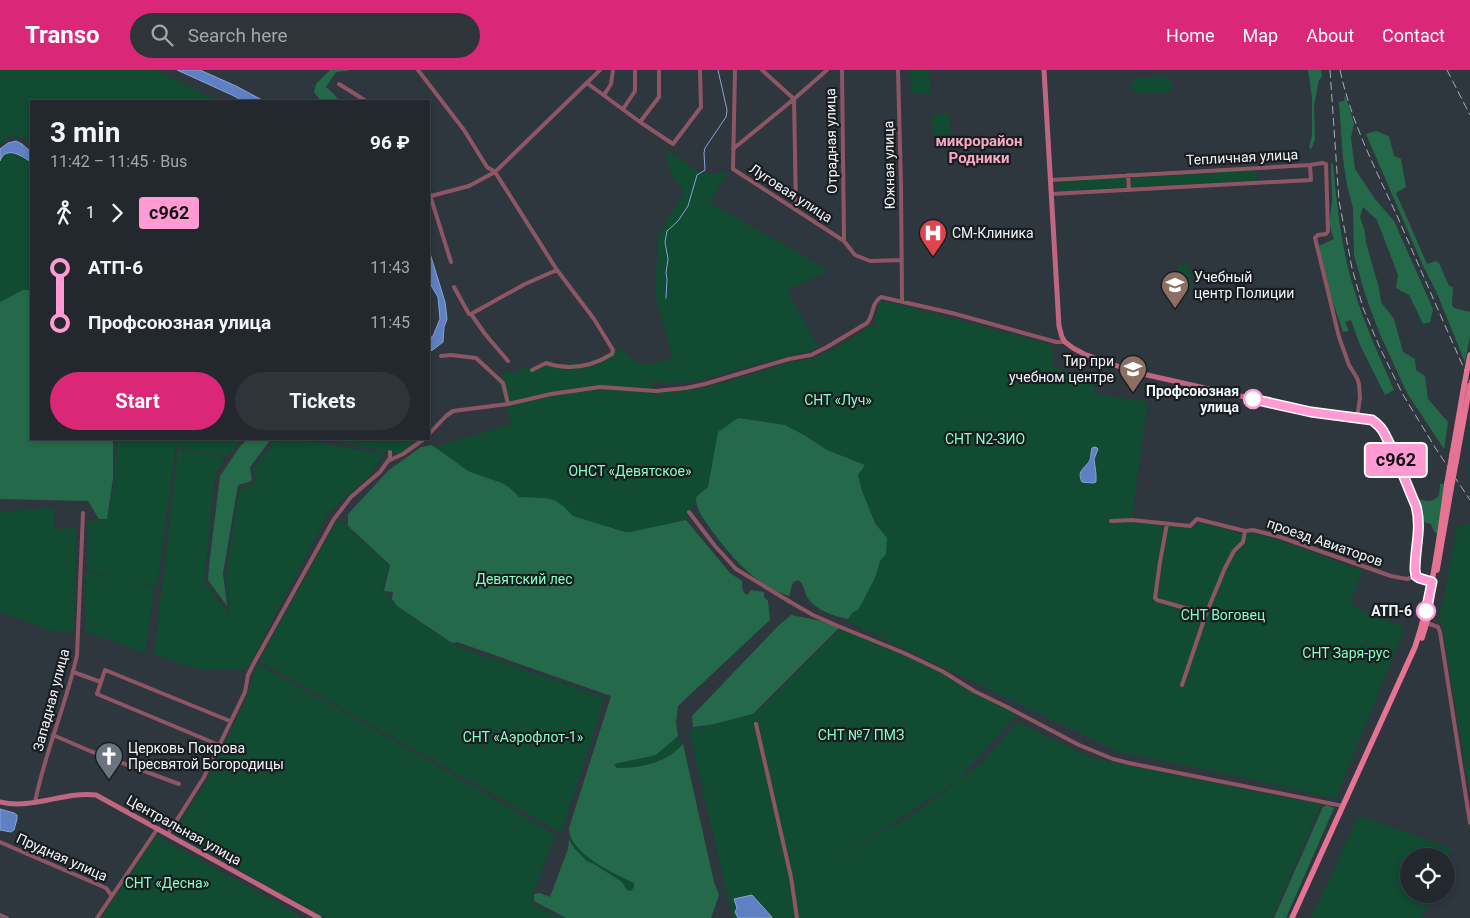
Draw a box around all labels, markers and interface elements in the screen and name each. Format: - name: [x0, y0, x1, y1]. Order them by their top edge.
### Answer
- search box: [130, 13, 480, 58]
- text: Transo: [25, 21, 100, 49]
- icon: search: [148, 21, 176, 49]
- text: Search here: [188, 24, 288, 47]
- text: Home: [1166, 25, 1215, 46]
- text: Map: [1243, 25, 1278, 46]
- text: About: [1306, 25, 1354, 46]
- text: Contact: [1382, 25, 1445, 46]
- street label: Отрадная улица: [822, 88, 840, 194]
- text: 3 min: [50, 116, 120, 149]
- street label: Южная улица: [880, 121, 898, 209]
- text: 96 ₽: [370, 131, 410, 154]
- district label: микрорайон Родники: [935, 132, 1023, 167]
- street label: Тепличная улица: [1186, 146, 1298, 168]
- text: 11:42 – 11:45 · Bus: [50, 152, 187, 171]
- street label: Луговая улица: [747, 160, 835, 226]
- icon: walk: [50, 199, 78, 227]
- icon: forward: [103, 199, 131, 227]
- text: с962: [149, 202, 189, 223]
- text: 1: [86, 203, 95, 222]
- hospital icon: СМ-Клиника: [918, 218, 948, 257]
- place label: СМ-Клиника: [952, 225, 1034, 241]
- text: АТП-6: [88, 256, 143, 279]
- text: 11:43: [370, 258, 410, 277]
- place label: Учебный центр Полиции: [1194, 269, 1294, 301]
- school or university icon: Учебный центр Полиции: [1160, 270, 1190, 309]
- text: Профсоюзная улица: [88, 311, 271, 334]
- text: 11:45: [370, 313, 410, 332]
- place label: Тир при учебном центре: [1009, 353, 1114, 385]
- school or university icon: Тир при учебном центре: [1118, 354, 1148, 393]
- button: Start: [50, 372, 225, 430]
- button: Tickets: [235, 372, 410, 430]
- place label: Профсоюзная улица: [1146, 383, 1240, 415]
- marker: Профсоюзная улица: [1243, 389, 1263, 409]
- park label: СНТ «Луч»: [804, 392, 872, 408]
- park label: СНТ N2-ЗИО: [945, 431, 1025, 447]
- line badge: с962: [1361, 444, 1431, 476]
- text: с962: [1376, 449, 1416, 470]
- park label: ОНСТ «Девятское»: [568, 463, 692, 479]
- street label: проезд Авиаторов: [1265, 515, 1385, 569]
- park label: Девятский лес: [475, 571, 573, 587]
- marker: АТП-6: [1416, 601, 1436, 621]
- place label: АТП-6: [1371, 603, 1412, 619]
- park label: СНТ Воговец: [1181, 607, 1265, 623]
- park label: СНТ Заря-рус: [1302, 645, 1390, 661]
- street label: Западная улица: [30, 647, 72, 753]
- park label: СНТ №7 ПМЗ: [818, 727, 904, 743]
- park label: СНТ «Аэрофлот-1»: [463, 729, 584, 745]
- place label: Церковь Покрова Пресвятой Богородицы: [128, 740, 284, 772]
- church icon: Церковь Покрова Пресвятой Богородицы: [94, 741, 124, 780]
- street label: Центральная улица: [124, 792, 244, 868]
- street label: Прудная улица: [14, 830, 110, 884]
- map controls: [1400, 848, 1455, 903]
- button: locate: [1400, 848, 1455, 903]
- park label: СНТ «Десна»: [125, 875, 210, 891]

